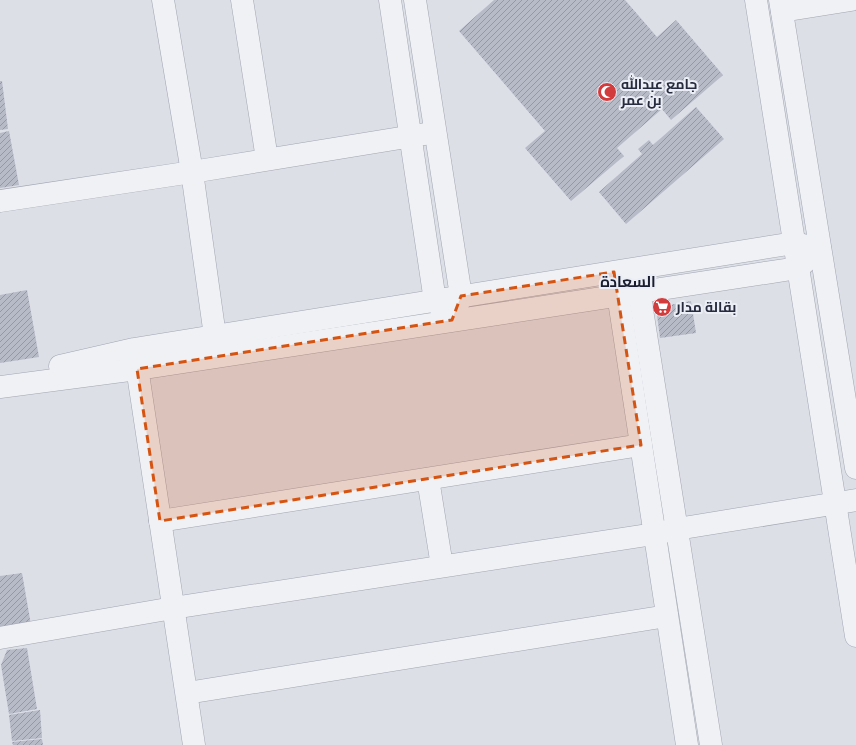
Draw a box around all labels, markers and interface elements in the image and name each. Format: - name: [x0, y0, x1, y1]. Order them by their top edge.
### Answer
- place label: جامع عبدالله بن عمر: [620, 73, 697, 110]
- mosque icon: جامع عبدالله بن عمر: [596, 81, 618, 103]
- district label: السعادة: [600, 270, 656, 293]
- supermarket icon: بقالة مدار: [651, 296, 673, 318]
- place label: بقالة مدار: [675, 296, 736, 317]

